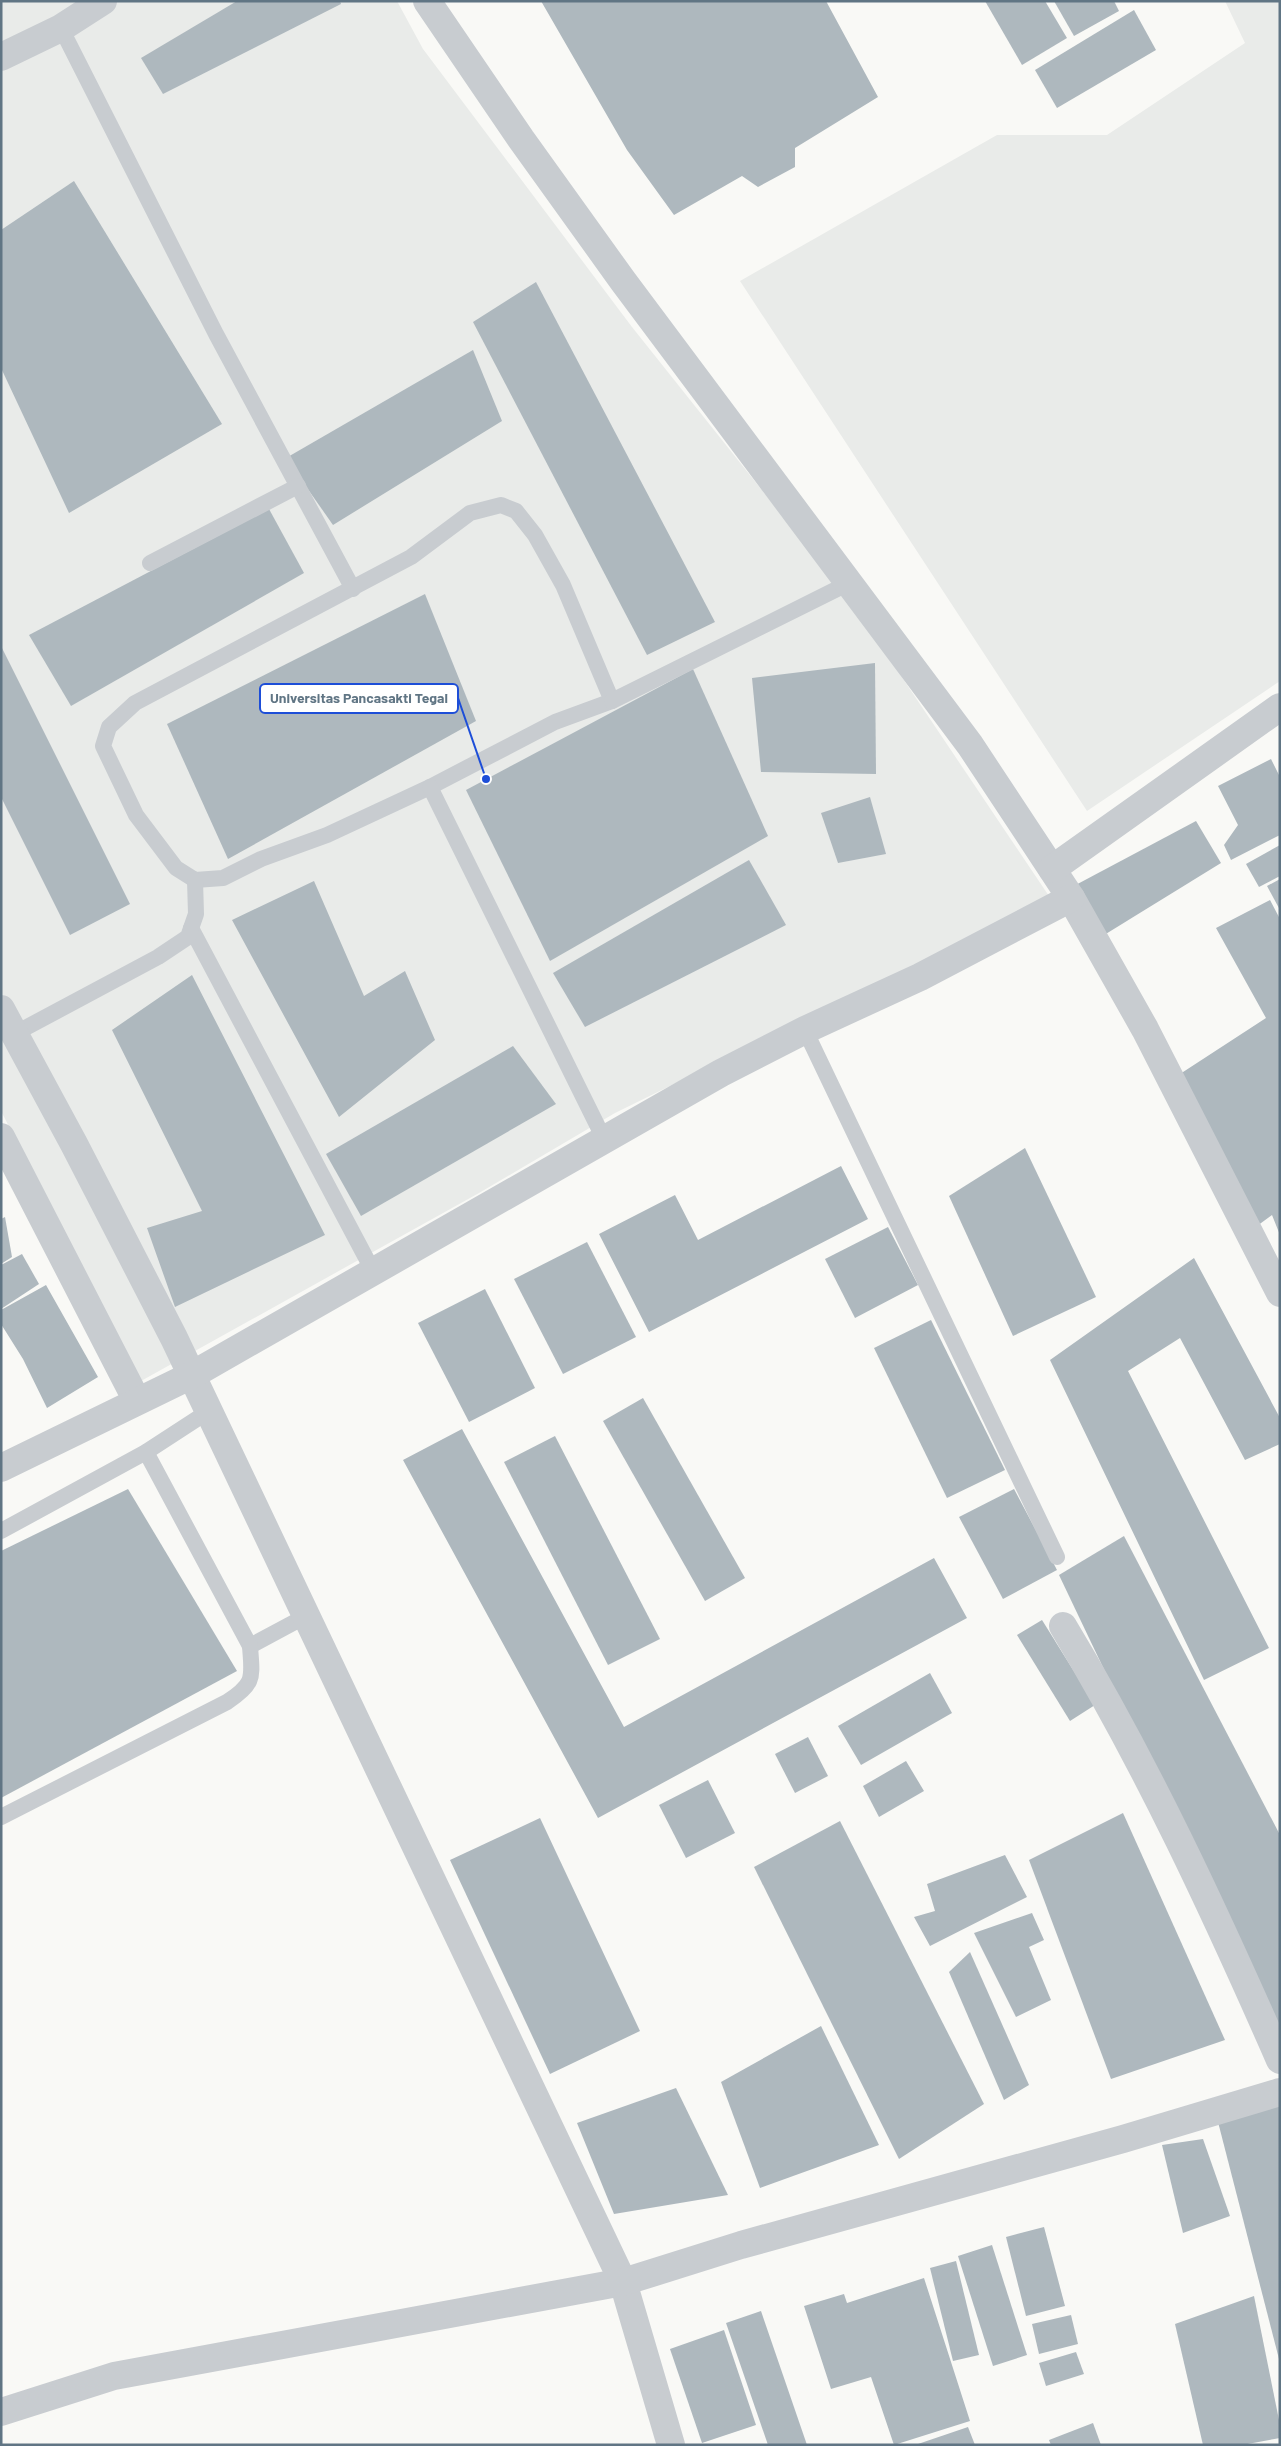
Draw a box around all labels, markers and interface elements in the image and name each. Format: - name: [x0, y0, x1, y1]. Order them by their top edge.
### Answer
- callout: Universitas Pancasakti Tegal: [260, 684, 458, 713]
- text: Universitas Pancasakti Tegal: [270, 689, 448, 706]

